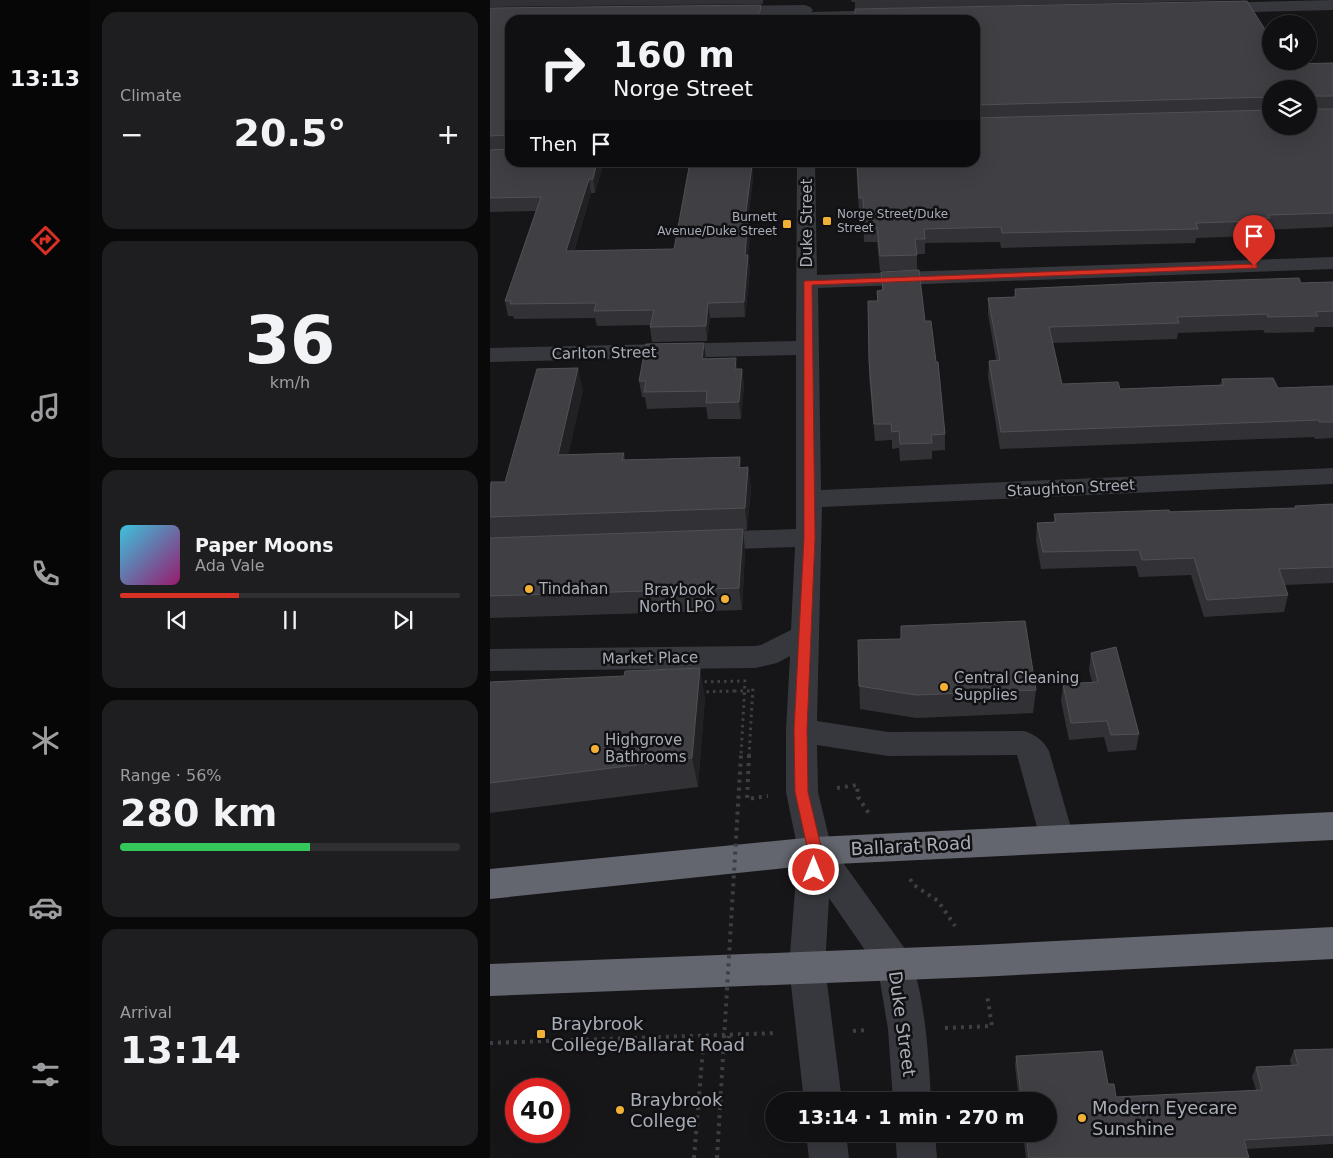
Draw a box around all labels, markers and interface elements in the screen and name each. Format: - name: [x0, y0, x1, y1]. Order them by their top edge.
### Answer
- map controls: [1262, 15, 1317, 135]
- button: sound: [1262, 15, 1317, 70]
- icon: right: [530, 35, 595, 100]
- text: 160 m: [613, 35, 735, 75]
- text: 13:13: [10, 66, 80, 91]
- text: Norge Street: [613, 76, 753, 101]
- button: layers: [1262, 80, 1317, 135]
- text: Climate: [120, 86, 182, 105]
- text: 20.5°: [234, 111, 346, 155]
- text: −: [120, 118, 143, 151]
- text: +: [437, 118, 460, 151]
- icon: arrive: [587, 130, 615, 158]
- text: Then: [530, 133, 577, 155]
- street label: Duke Street: [798, 178, 816, 267]
- place label: Norge Street/Duke Street: [837, 207, 948, 235]
- place label: Burnett Avenue/Duke Street: [657, 210, 777, 238]
- marker: Norge Street/Duke Street: [821, 215, 833, 227]
- pin: [1233, 215, 1275, 266]
- marker: Burnett Avenue/Duke Street: [781, 218, 793, 230]
- icon: arrive: [1240, 222, 1268, 250]
- icon: directions: [28, 223, 63, 258]
- text: 36: [245, 303, 335, 378]
- street label: Carlton Street: [551, 343, 657, 363]
- text: km/h: [270, 373, 310, 392]
- icon: music: [28, 390, 63, 425]
- street label: Staughton Street: [1007, 476, 1136, 500]
- text: Paper Moons: [195, 534, 334, 556]
- icon: phone: [28, 556, 63, 591]
- text: Ada Vale: [195, 556, 265, 575]
- place label: Tindahan: [538, 580, 608, 598]
- place label: Braybook North LPO: [639, 581, 715, 616]
- marker: Tindahan: [523, 583, 535, 595]
- marker: Braybook North LPO: [719, 593, 731, 605]
- icon: previous: [163, 606, 191, 634]
- icon: pause: [276, 606, 304, 634]
- icon: next: [389, 606, 417, 634]
- street label: Market Place: [602, 648, 698, 668]
- place label: Central Cleaning Supplies: [954, 669, 1079, 704]
- marker: Central Cleaning Supplies: [938, 681, 950, 693]
- icon: climate: [28, 723, 63, 758]
- place label: Highgrove Bathrooms: [605, 731, 687, 766]
- marker: Highgrove Bathrooms: [589, 743, 601, 755]
- text: Range · 56%: [120, 766, 222, 785]
- text: 280 km: [120, 791, 277, 835]
- street label: Ballarat Road: [850, 832, 972, 859]
- position arrow: [787, 843, 839, 895]
- icon: car: [28, 890, 63, 925]
- street label: Duke Street: [885, 970, 920, 1078]
- text: Arrival: [120, 1003, 172, 1022]
- place label: Braybrook College/Ballarat Road: [551, 1013, 745, 1055]
- text: 13:14: [120, 1028, 241, 1072]
- marker: Braybrook College/Ballarat Road: [535, 1028, 547, 1040]
- icon: filters: [28, 1057, 63, 1092]
- speed limit sign: 40: [505, 1078, 570, 1143]
- place label: Braybrook College: [630, 1089, 723, 1131]
- place label: Modern Eyecare Sunshine: [1092, 1097, 1237, 1139]
- marker: Braybrook College: [614, 1104, 626, 1116]
- text: 13:14 · 1 min · 270 m: [797, 1106, 1025, 1128]
- marker: Modern Eyecare Sunshine: [1076, 1112, 1088, 1124]

